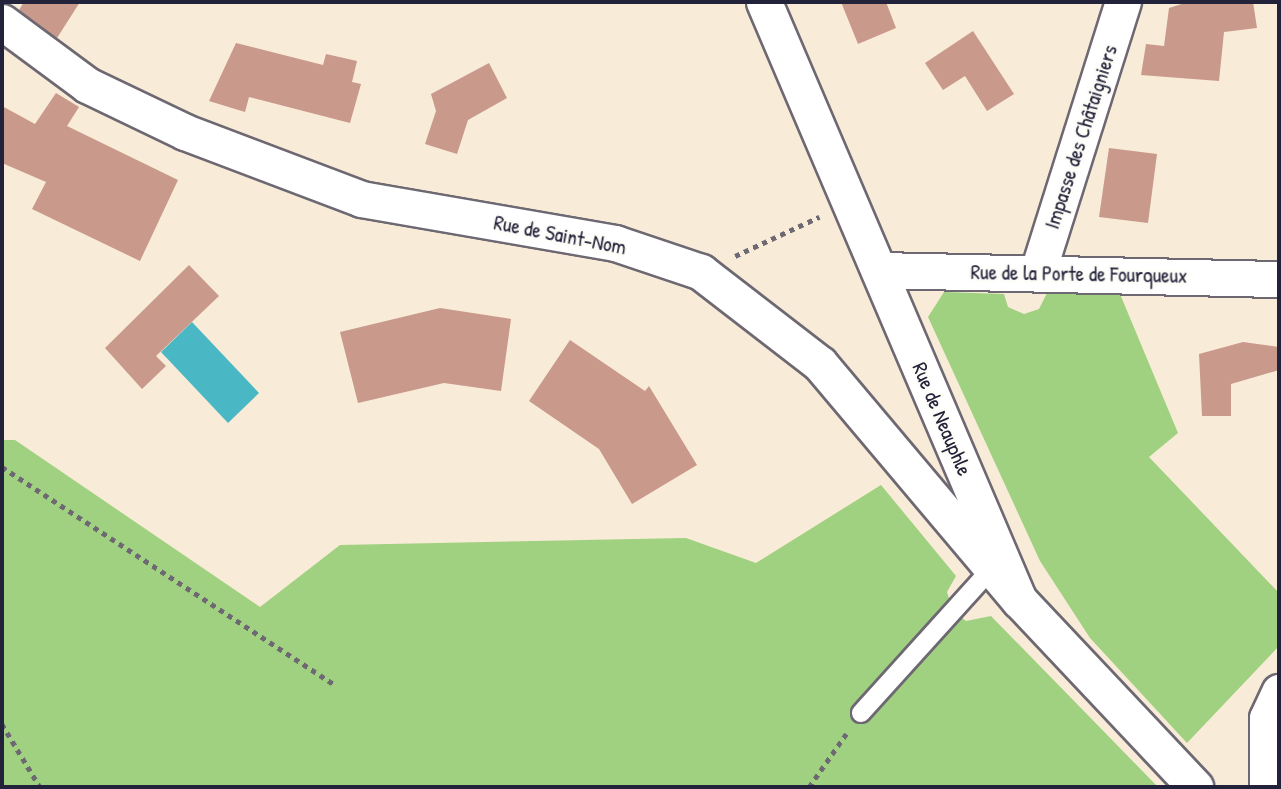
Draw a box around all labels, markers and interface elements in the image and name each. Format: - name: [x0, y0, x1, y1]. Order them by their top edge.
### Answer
- street label: Impasse des Châtaigniers: [1039, 42, 1123, 232]
- street label: Rue de Saint-Nom: [492, 210, 628, 260]
- street label: Rue de la Porte de Fourqueux: [970, 260, 1188, 288]
- street label: Rue de Neauphle: [907, 359, 977, 479]

